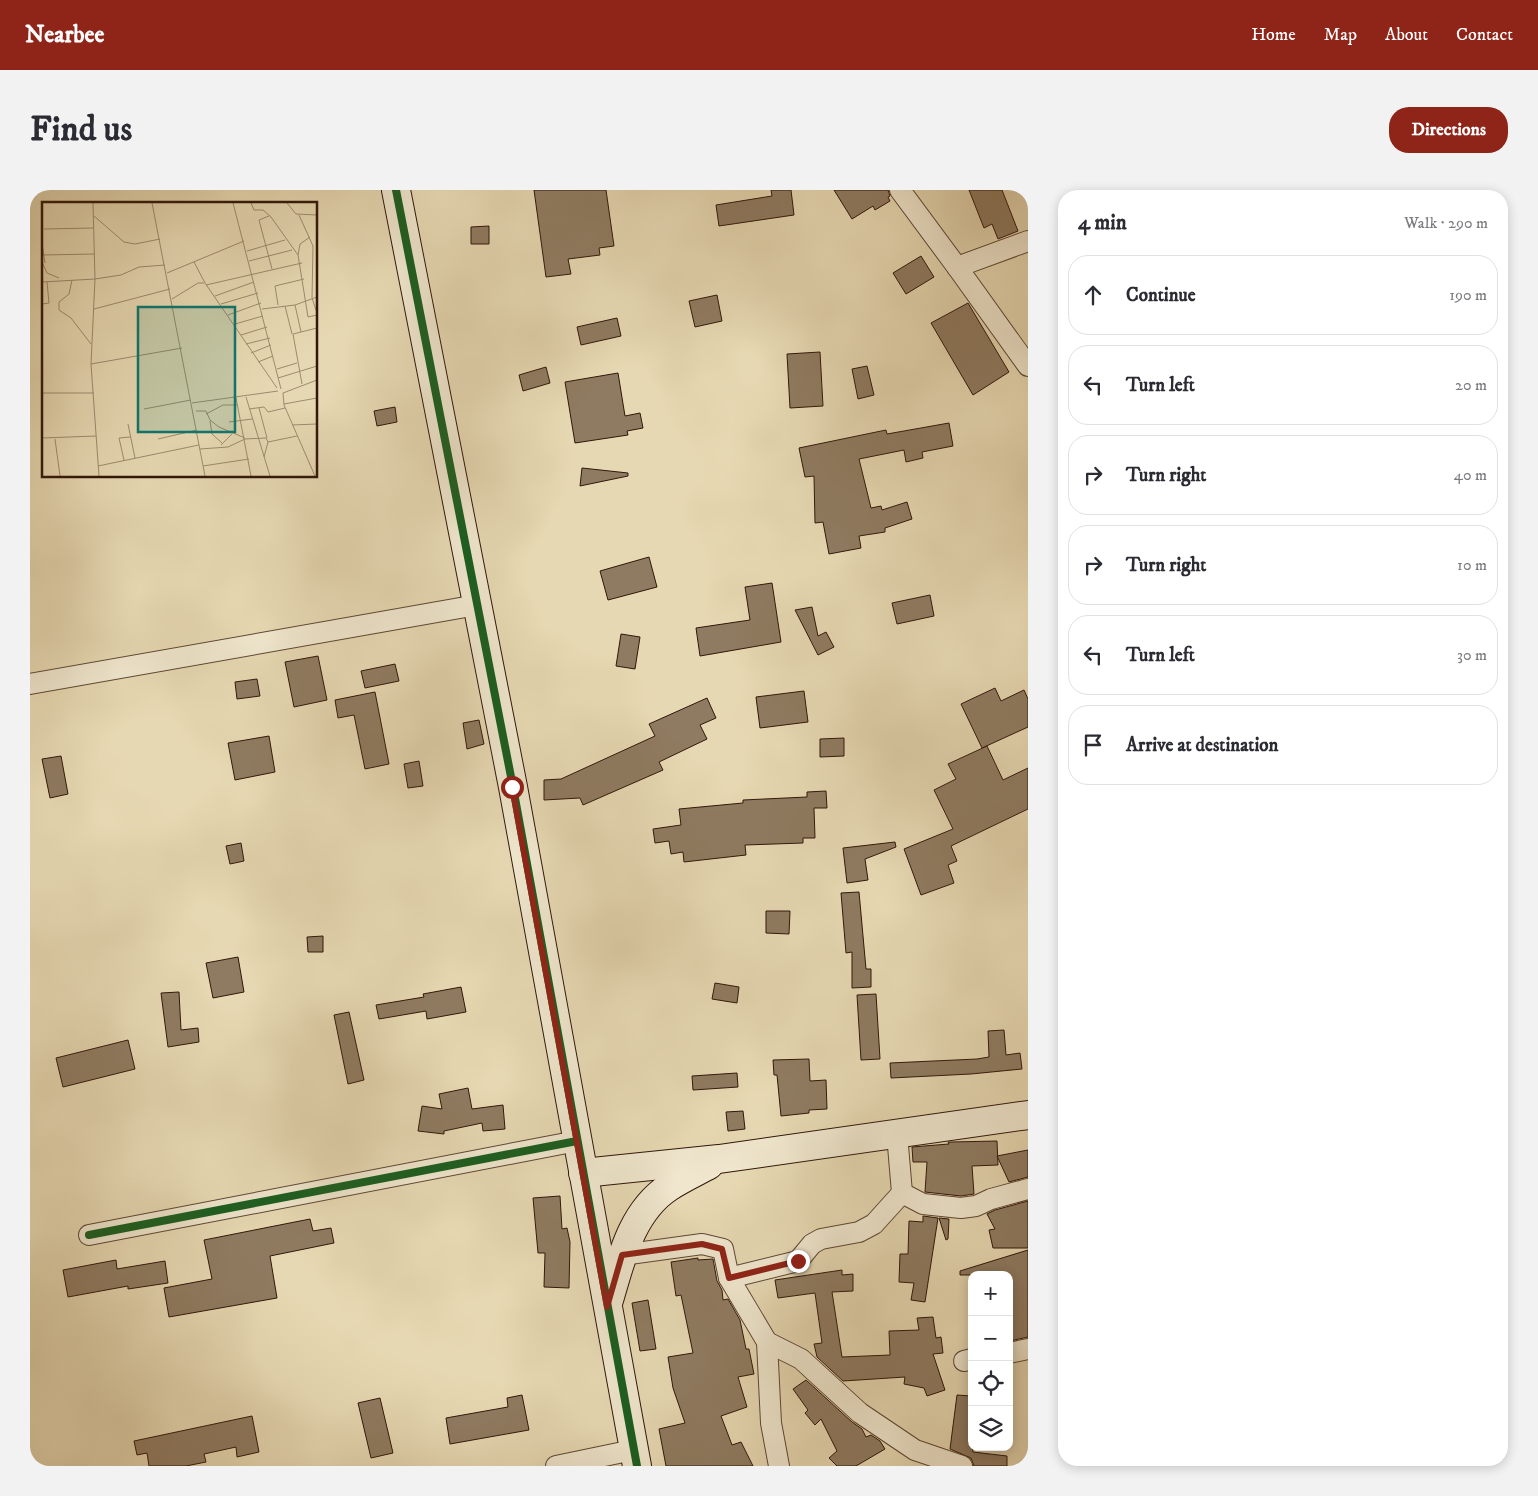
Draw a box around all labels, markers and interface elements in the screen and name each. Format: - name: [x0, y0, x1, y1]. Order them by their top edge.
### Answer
- text: Nearbee: [25, 20, 104, 50]
- text: Home: [1251, 24, 1296, 46]
- text: Map: [1324, 24, 1357, 46]
- text: About: [1385, 24, 1428, 46]
- text: Contact: [1456, 24, 1513, 46]
- button: Directions: [1389, 107, 1508, 153]
- text: Find us: [30, 108, 132, 152]
- inset map: [42, 202, 318, 478]
- text: 4 min: [1078, 210, 1127, 236]
- text: Walk · 290 m: [1404, 213, 1488, 233]
- icon: ahead: [1079, 281, 1107, 309]
- text: Continue: [1126, 284, 1196, 307]
- text: 190 m: [1449, 285, 1487, 305]
- icon: left: [1079, 371, 1107, 399]
- text: Turn left: [1126, 374, 1195, 397]
- text: 20 m: [1455, 375, 1487, 395]
- icon: right: [1079, 461, 1107, 489]
- text: Turn right: [1126, 464, 1206, 487]
- text: 40 m: [1454, 465, 1487, 485]
- icon: right: [1079, 551, 1107, 579]
- text: Turn right: [1126, 554, 1206, 577]
- text: 10 m: [1457, 555, 1487, 575]
- icon: left: [1079, 641, 1107, 669]
- text: Turn left: [1126, 644, 1195, 667]
- text: 30 m: [1457, 645, 1487, 665]
- icon: arrive: [1079, 731, 1107, 759]
- text: Arrive at destination: [1126, 734, 1278, 757]
- route start: [501, 776, 524, 799]
- route end: [787, 1250, 810, 1273]
- map controls: [968, 1271, 1013, 1451]
- button: +: [968, 1271, 1013, 1316]
- button: −: [968, 1316, 1013, 1361]
- button: locate: [968, 1361, 1013, 1406]
- button: layers: [968, 1406, 1013, 1451]

